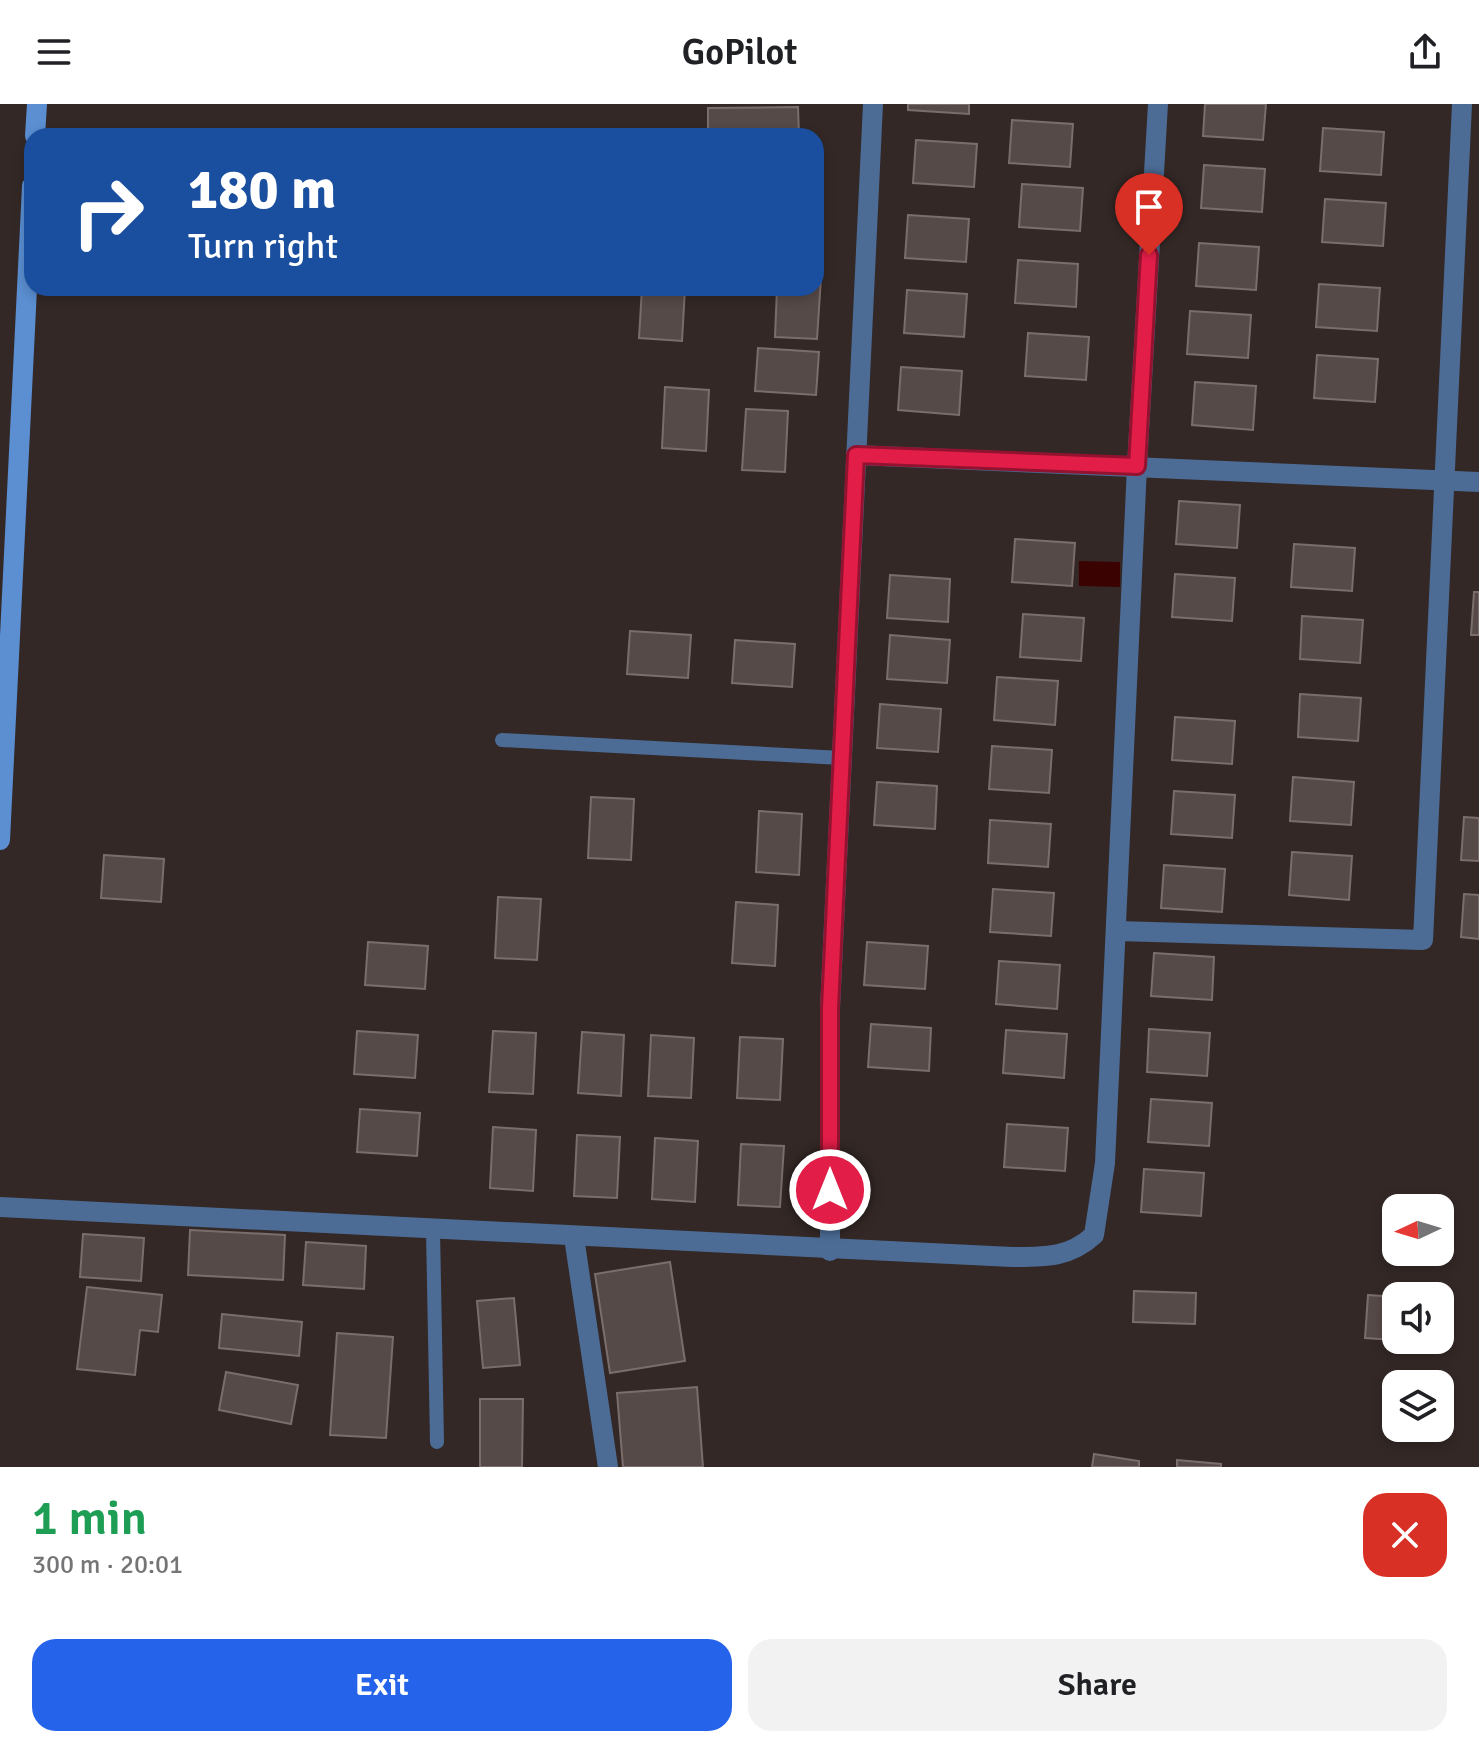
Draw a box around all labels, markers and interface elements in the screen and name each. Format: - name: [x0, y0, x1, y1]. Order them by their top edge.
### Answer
- icon: menu: [32, 30, 76, 74]
- text: GoPilot: [682, 30, 797, 75]
- icon: share: [1403, 30, 1447, 74]
- text: 180 m: [188, 155, 336, 224]
- icon: right: [56, 160, 160, 264]
- pin: [1115, 173, 1183, 255]
- icon: arrive: [1127, 185, 1171, 229]
- text: Turn right: [188, 224, 338, 269]
- position arrow: [788, 1148, 872, 1232]
- north arrow: [1382, 1194, 1454, 1266]
- map controls: [1382, 1194, 1454, 1442]
- button: sound: [1382, 1282, 1454, 1354]
- button: layers: [1382, 1370, 1454, 1442]
- text: 1 min: [32, 1489, 147, 1548]
- button: close: [1363, 1493, 1447, 1577]
- text: 300 m · 20:01: [32, 1549, 183, 1581]
- button: Exit: [32, 1639, 732, 1731]
- button: Share: [748, 1639, 1447, 1731]

